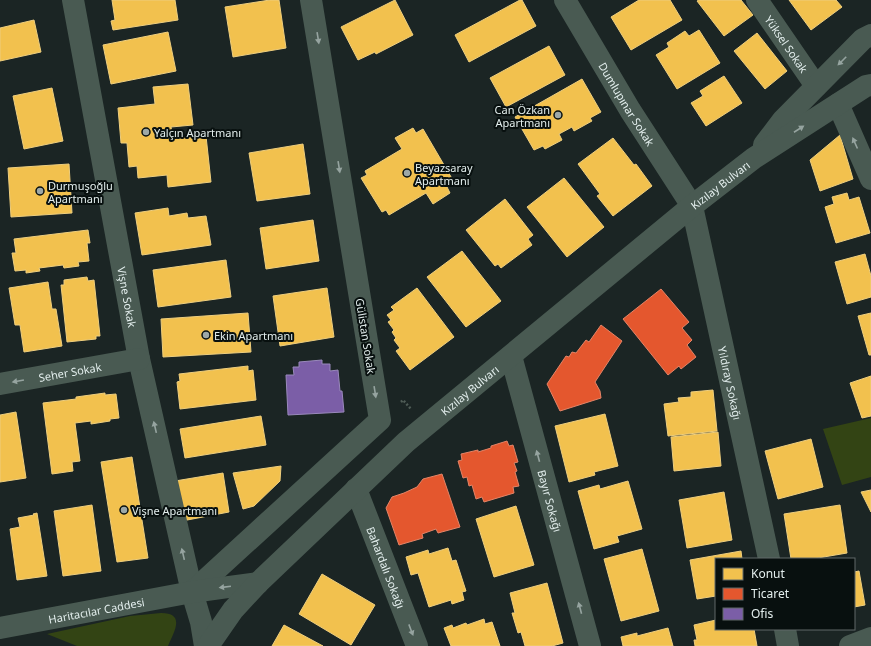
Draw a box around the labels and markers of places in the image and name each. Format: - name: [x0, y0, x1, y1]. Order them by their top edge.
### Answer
- place label: Can Özkan Apartmanı: [495, 102, 550, 130]
- marker: Can Özkan Apartmanı: [553, 110, 563, 120]
- place label: Yalçın Apartmanı: [154, 125, 241, 140]
- marker: Yalçın Apartmanı: [141, 127, 151, 137]
- place label: Beyazsaray Apartmanı: [415, 160, 473, 188]
- marker: Beyazsaray Apartmanı: [402, 168, 412, 178]
- place label: Durmuşoğlu Apartmanı: [48, 178, 113, 206]
- marker: Durmuşoğlu Apartmanı: [35, 186, 45, 196]
- place label: Ekin Apartmanı: [214, 328, 293, 343]
- marker: Ekin Apartmanı: [201, 330, 211, 340]
- place label: Vişne Apartmanı: [132, 503, 217, 518]
- marker: Vişne Apartmanı: [119, 505, 129, 515]

